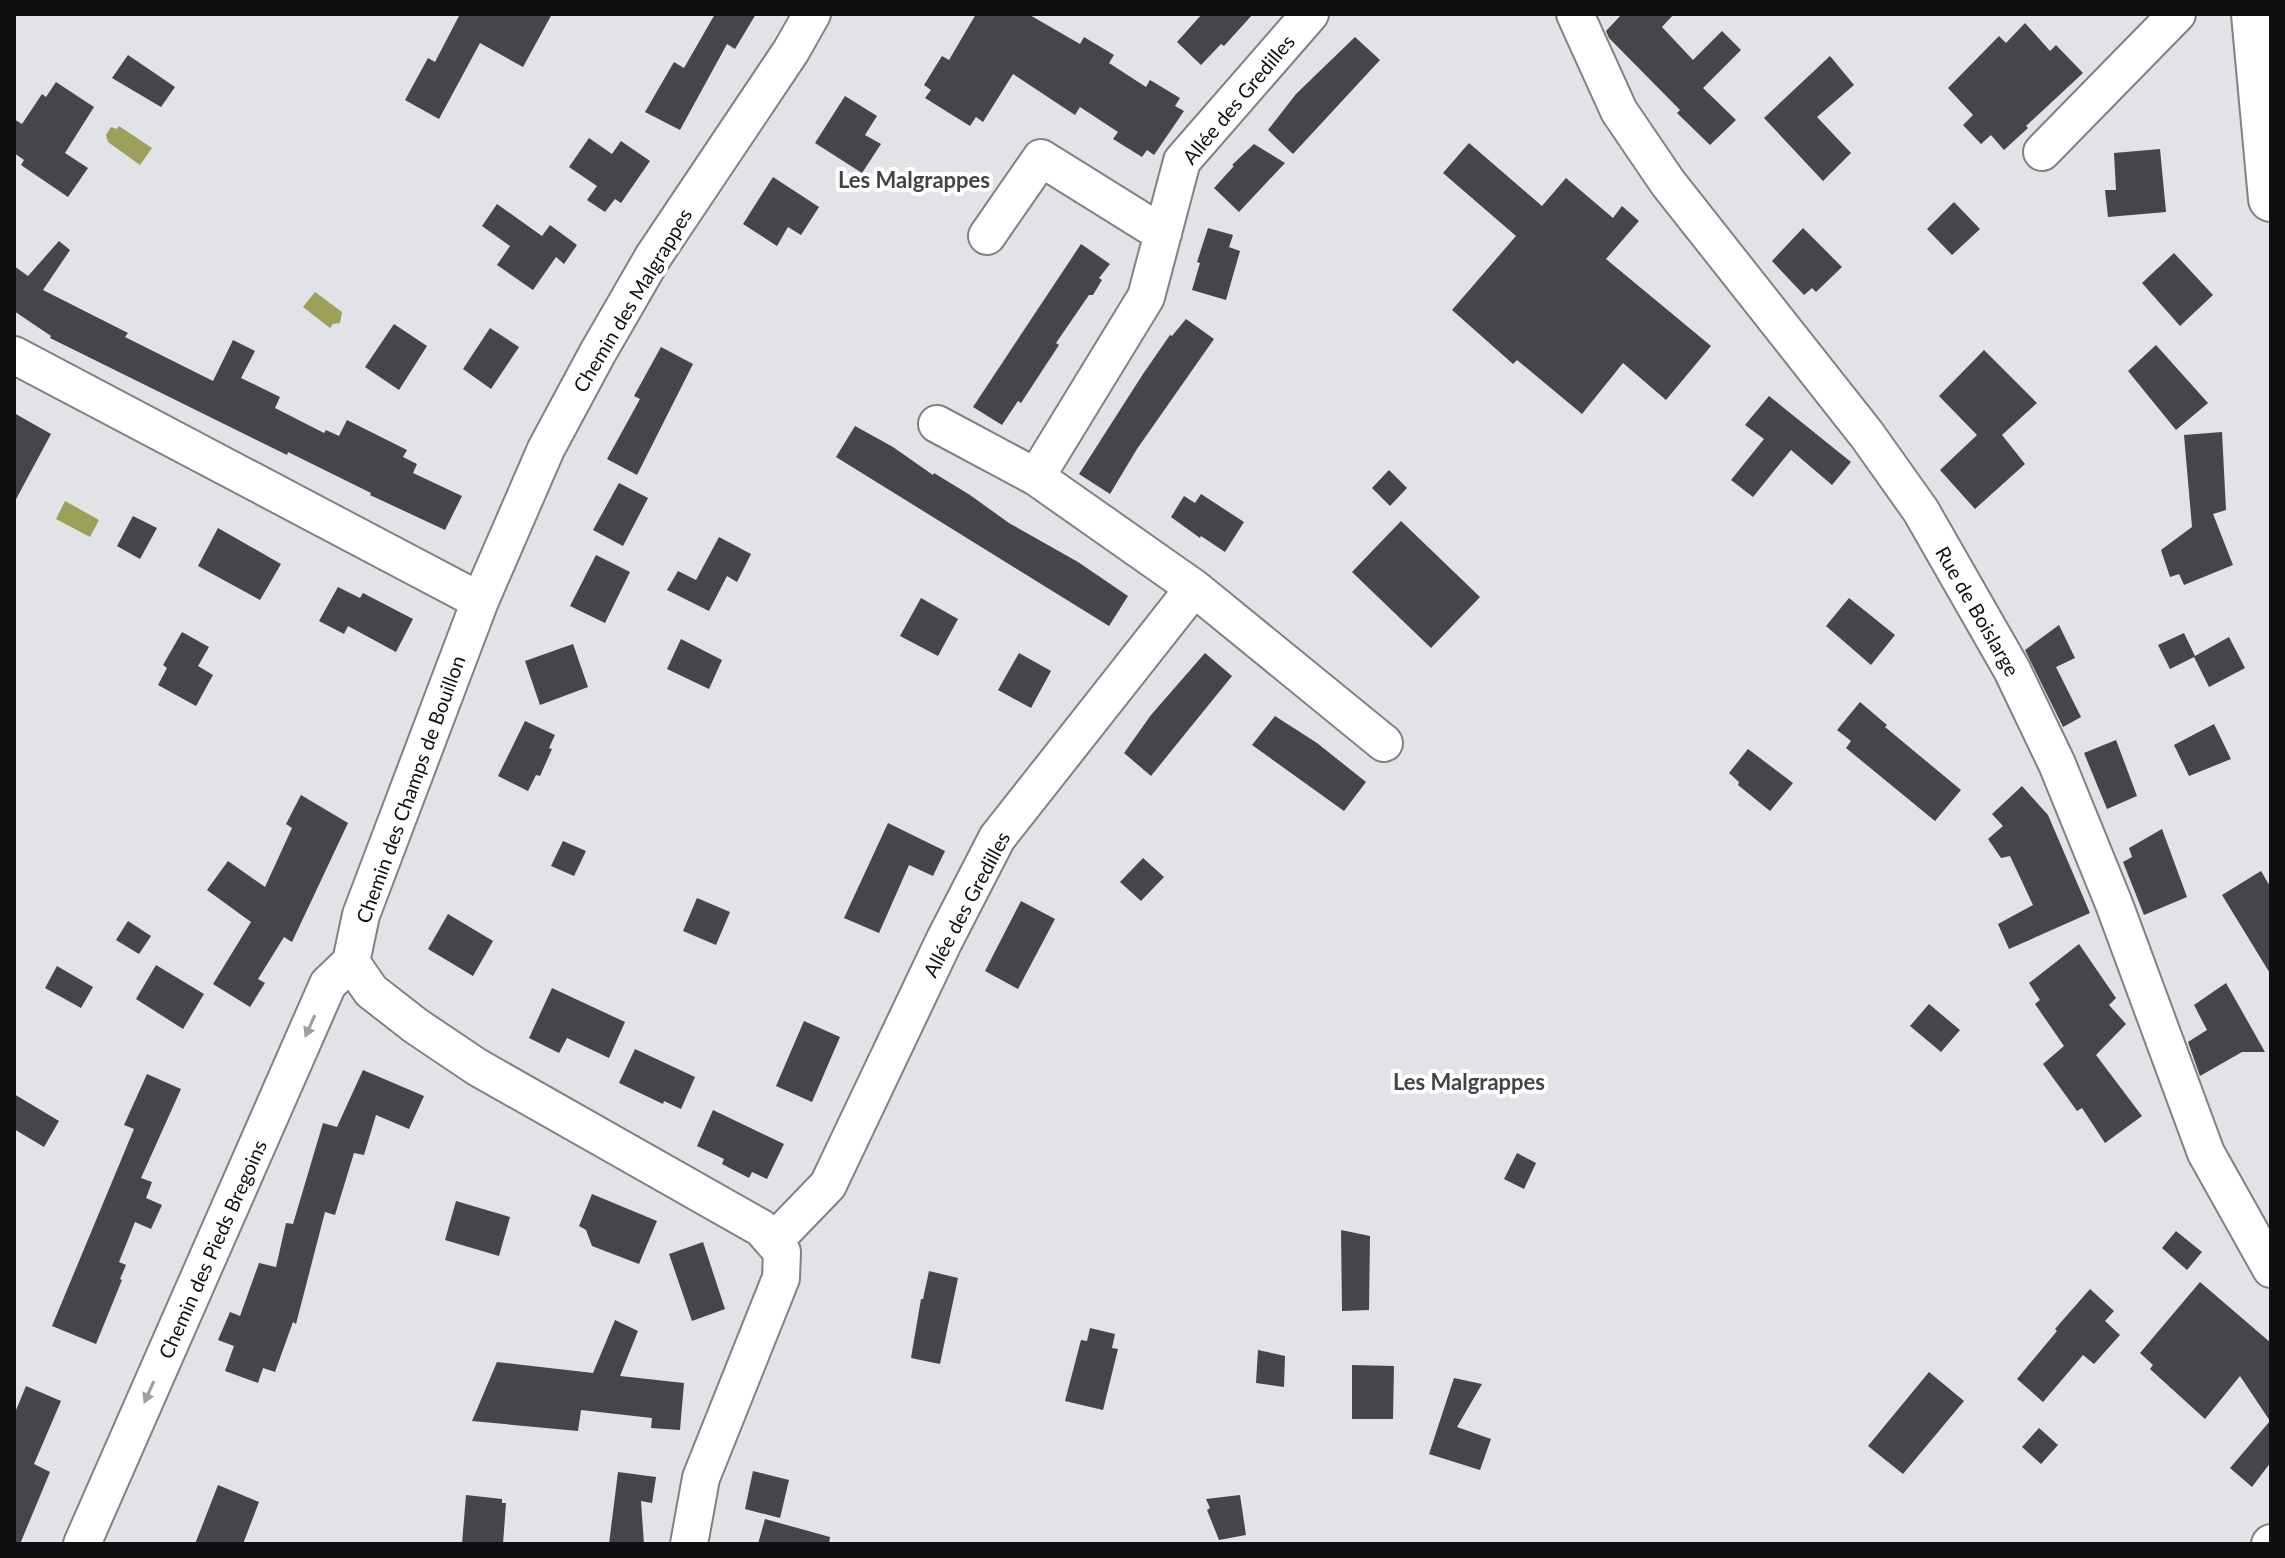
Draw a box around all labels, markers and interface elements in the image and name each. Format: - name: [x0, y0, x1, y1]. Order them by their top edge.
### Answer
- street label: Allée des Gredilles: [1177, 30, 1299, 168]
- district label: Les Malgrappes: [838, 166, 990, 193]
- street label: Chemin des Malgrappes: [568, 204, 696, 396]
- street label: Rue de Boislarge: [1931, 542, 2025, 680]
- street label: Chemin des Champs de Bouillon: [350, 652, 470, 926]
- street label: Allée des Gredilles: [918, 827, 1014, 981]
- one-way arrow: [303, 1014, 317, 1038]
- district label: Les Malgrappes: [1393, 1068, 1545, 1095]
- street label: Chemin des Pieds Bregoins: [153, 1136, 271, 1362]
- one-way arrow: [142, 1380, 156, 1404]

